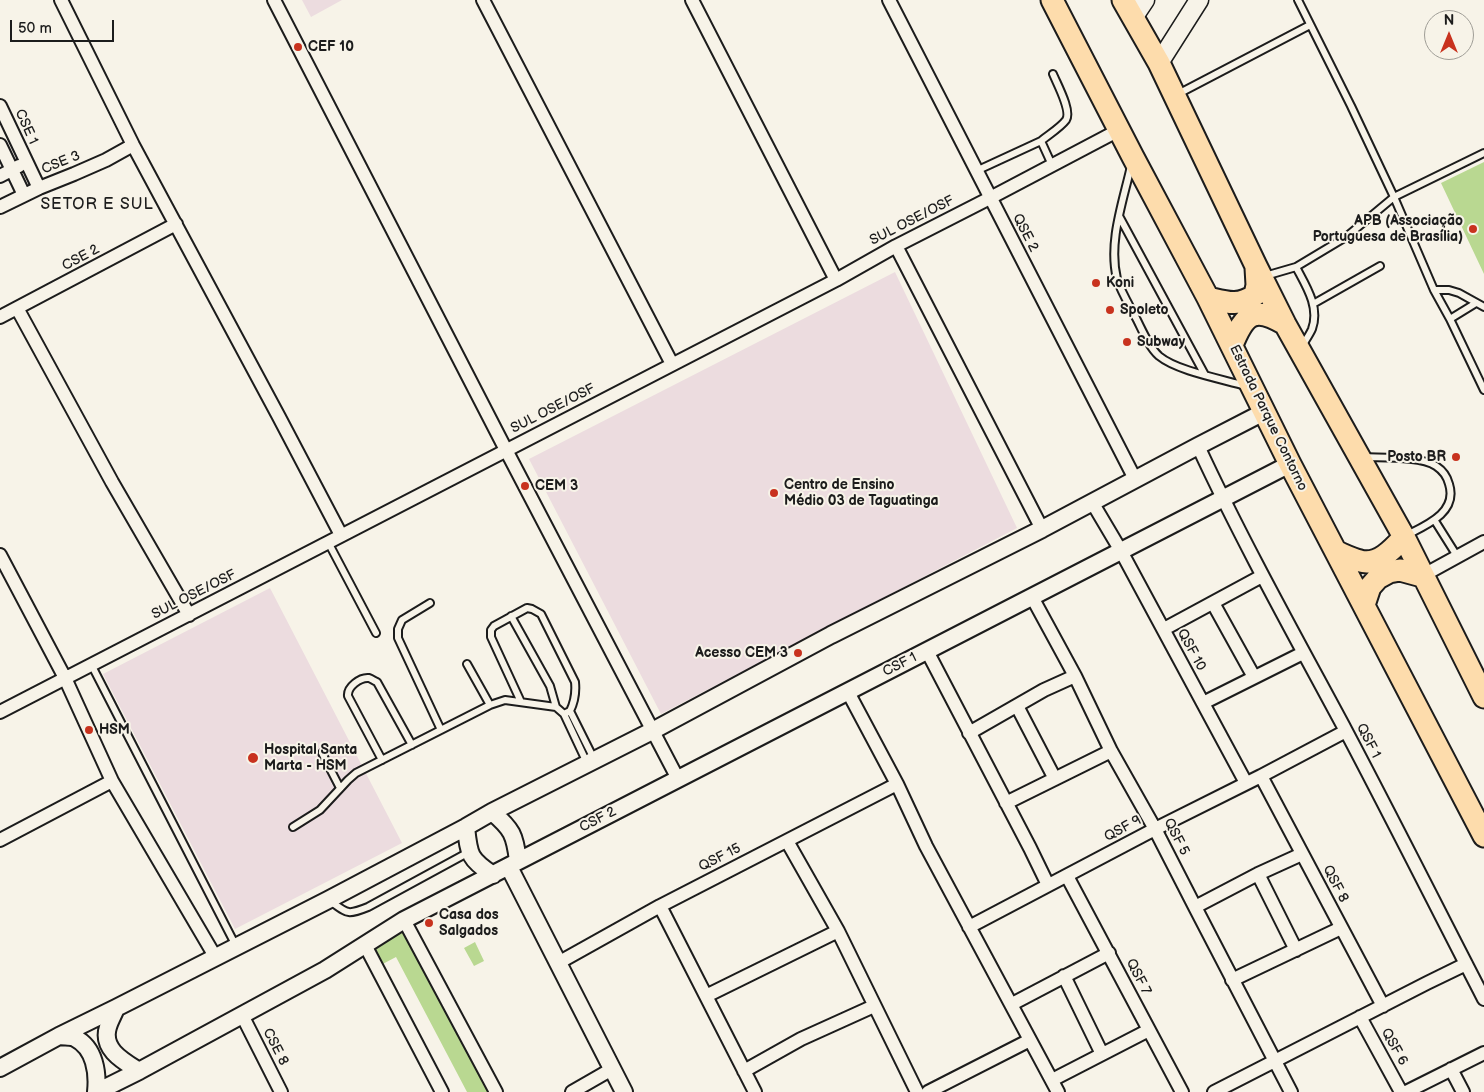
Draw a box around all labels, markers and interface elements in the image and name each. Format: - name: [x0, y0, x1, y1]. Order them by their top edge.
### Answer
- scale bar: [12, 10, 116, 42]
- north arrow: [1424, 10, 1474, 60]
- text: N: [1444, 12, 1454, 29]
- text: 50 m: [18, 19, 52, 38]
- place label: CEF 10: [308, 39, 354, 55]
- marker: CEF 10: [292, 41, 304, 53]
- street label: CSE 1: [11, 107, 41, 147]
- street label: CSE 3: [39, 148, 83, 178]
- street label: SUL OSE/OSF: [867, 193, 957, 249]
- district label: SETOR E SUL: [39, 195, 155, 215]
- street label: QSE 2: [1008, 211, 1042, 255]
- place label: APB (Associação Portuguesa de Brasília): [1313, 213, 1463, 246]
- marker: APB (Associação Portuguesa de Brasília): [1467, 223, 1479, 235]
- street label: CSE 2: [60, 241, 102, 275]
- place label: Koni: [1106, 275, 1134, 291]
- marker: Koni: [1090, 277, 1102, 289]
- place label: Spoleto: [1120, 302, 1169, 318]
- marker: Spoleto: [1104, 304, 1116, 316]
- place label: Subway: [1137, 334, 1185, 350]
- marker: Subway: [1121, 336, 1133, 348]
- street label: Estrada Parque Contorno: [1225, 342, 1311, 494]
- street label: SUL OSE/OSF: [508, 381, 598, 437]
- place label: Posto BR: [1387, 449, 1446, 465]
- marker: Posto BR: [1450, 451, 1462, 463]
- place label: Centro de Ensino Médio 03 de Taguatinga: [784, 477, 939, 510]
- place label: CEM 3: [535, 478, 578, 494]
- marker: CEM 3: [519, 480, 531, 492]
- marker: Centro de Ensino Médio 03 de Taguatinga: [768, 487, 780, 499]
- street label: SUL OSE/OSF: [149, 567, 239, 623]
- street label: QSF 10: [1173, 626, 1209, 674]
- place label: Acesso CEM 3: [695, 645, 788, 661]
- marker: Acesso CEM 3: [792, 647, 804, 659]
- street label: CSF 1: [880, 649, 920, 681]
- street label: QSF 1: [1352, 721, 1384, 761]
- place label: HSM: [99, 722, 130, 738]
- marker: HSM: [83, 724, 95, 736]
- place label: Hospital Santa Marta - HSM: [264, 742, 357, 774]
- marker: Hospital Santa Marta - HSM: [246, 751, 260, 765]
- street label: CSF 2: [577, 804, 619, 836]
- street label: QSF 9: [1102, 812, 1144, 846]
- street label: QSF 5: [1160, 816, 1192, 858]
- street label: QSF 15: [696, 840, 744, 876]
- street label: QSF 8: [1319, 863, 1351, 905]
- place label: Casa dos Salgados: [439, 907, 499, 940]
- marker: Casa dos Salgados: [423, 917, 435, 929]
- street label: QSF 7: [1122, 956, 1154, 998]
- street label: QSF 6: [1377, 1025, 1411, 1069]
- street label: CSE 8: [259, 1026, 291, 1068]

